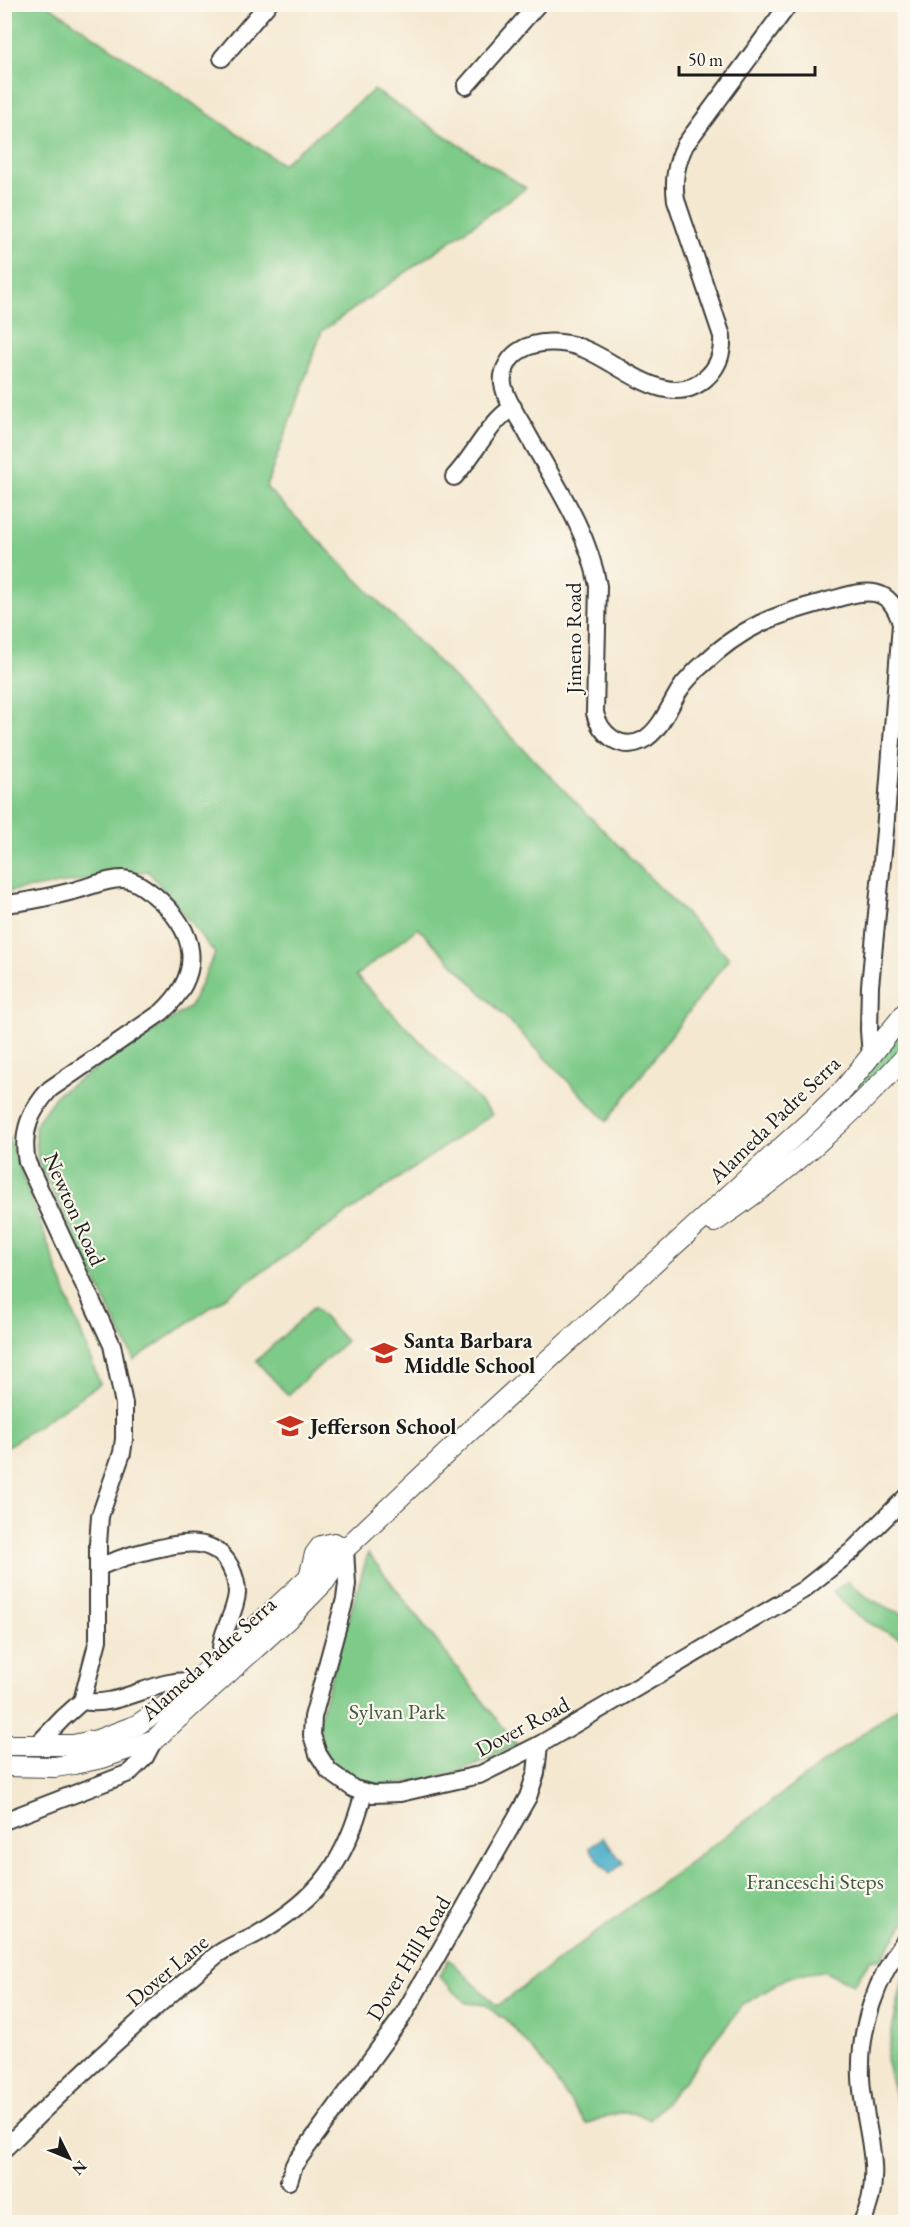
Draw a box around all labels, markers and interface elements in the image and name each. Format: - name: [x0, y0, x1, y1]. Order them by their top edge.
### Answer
- scale bar: [679, 39, 816, 77]
- text: 50 m: [688, 48, 723, 71]
- street label: Jimeno Road: [559, 581, 588, 696]
- street label: Alameda Padre Serra: [701, 1049, 847, 1190]
- street label: Newton Road: [37, 1148, 113, 1271]
- place label: Santa Barbara Middle School: [404, 1326, 535, 1380]
- school or university icon: Santa Barbara Middle School: [369, 1338, 399, 1368]
- school or university icon: Jefferson School: [275, 1411, 305, 1441]
- place label: Jefferson School: [308, 1412, 456, 1441]
- street label: Alameda Padre Serra: [134, 1590, 282, 1728]
- street label: Dover Road: [470, 1689, 575, 1763]
- park label: Sylvan Park: [349, 1697, 446, 1726]
- park label: Franceschi Steps: [746, 1867, 884, 1896]
- street label: Dover Hill Road: [360, 1890, 458, 2026]
- street label: Dover Lane: [120, 1927, 215, 2013]
- north arrow: [39, 2128, 99, 2188]
- text: N: [67, 2156, 92, 2180]

